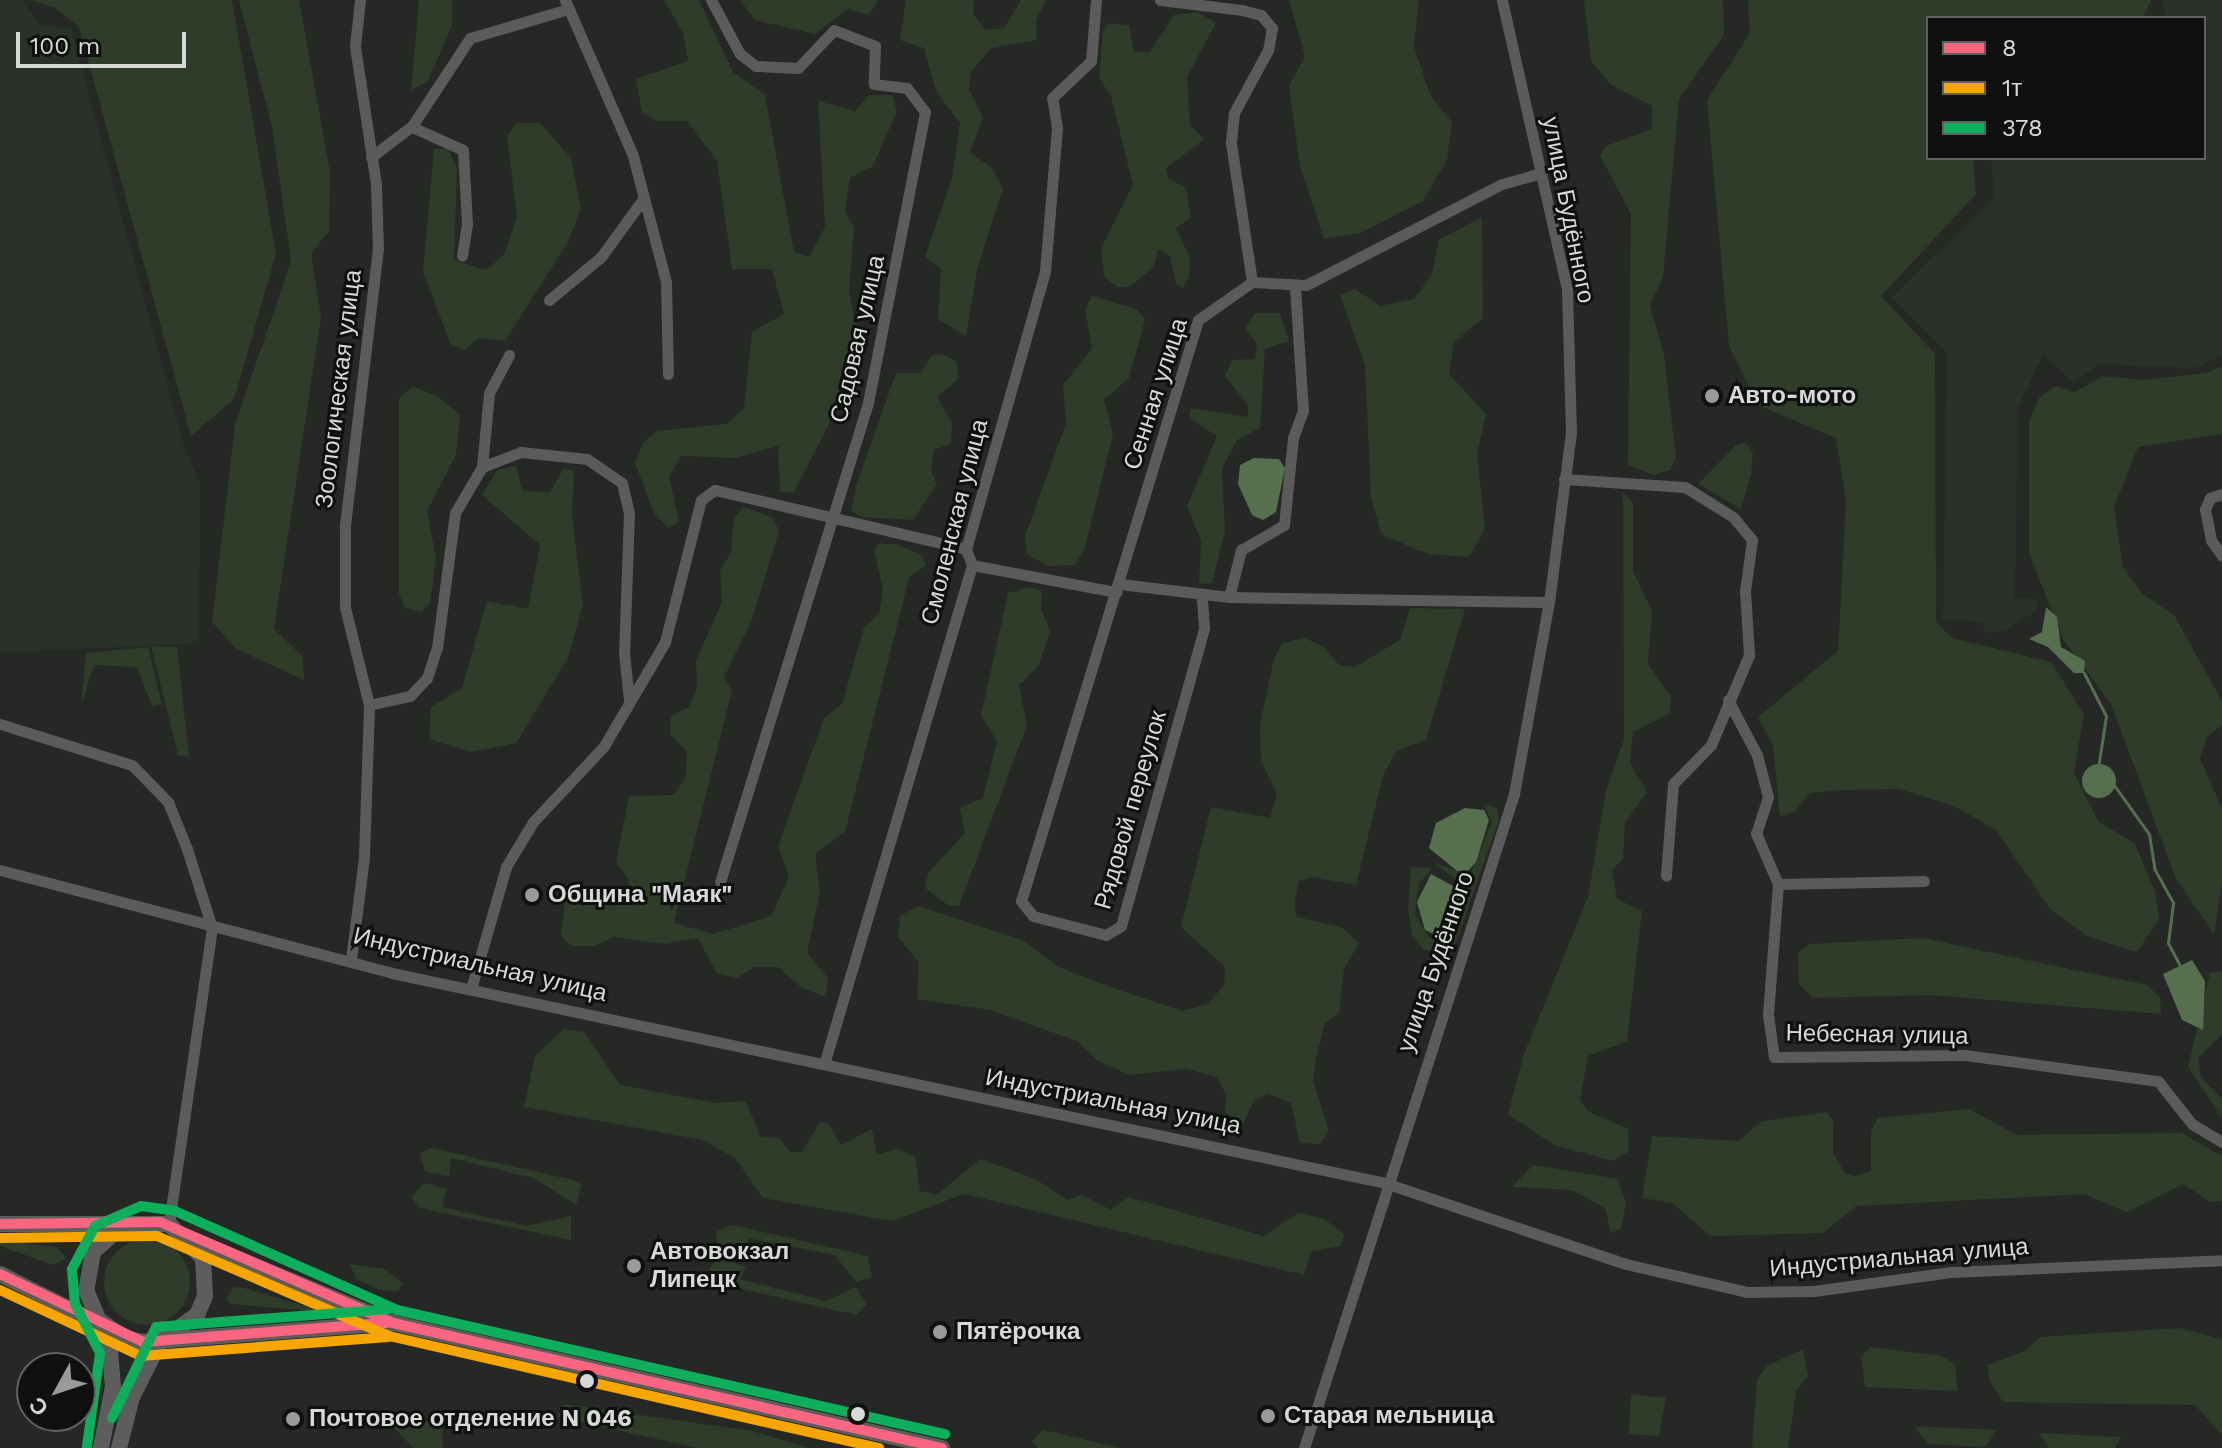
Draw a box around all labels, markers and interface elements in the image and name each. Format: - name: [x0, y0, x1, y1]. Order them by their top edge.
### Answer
- scale bar: [20, 16, 190, 66]
- legend: [1926, 16, 2206, 160]
- text: 100 m: [30, 32, 100, 60]
- text: 8: [2002, 34, 2017, 62]
- text: 1т: [2002, 74, 2022, 102]
- street label: улица Будённого: [1536, 114, 1600, 306]
- text: 378: [2002, 114, 2043, 142]
- street label: Садовая улица: [825, 252, 891, 426]
- street label: Зоологическая улица: [310, 268, 368, 510]
- street label: Сенная улица: [1118, 315, 1194, 473]
- place label: Авто-мото: [1728, 382, 1856, 410]
- marker: Авто-мото: [1703, 387, 1721, 405]
- street label: Смоленская улица: [916, 416, 994, 628]
- street label: Рядовой переулок: [1089, 707, 1173, 913]
- street label: улица Будённого: [1392, 868, 1480, 1056]
- place label: Община "Маяк": [548, 881, 732, 909]
- marker: Община "Маяк": [523, 886, 541, 904]
- street label: Индустриальная улица: [350, 922, 610, 1008]
- street label: Небесная улица: [1785, 1019, 1969, 1051]
- street label: Индустриальная улица: [983, 1063, 1243, 1141]
- street label: Индустриальная улица: [1768, 1232, 2030, 1284]
- place label: Автовокзал Липецк: [650, 1238, 789, 1294]
- marker: Автовокзал Липецк: [625, 1257, 643, 1275]
- place label: Пятёрочка: [956, 1318, 1080, 1346]
- marker: Пятёрочка: [931, 1323, 949, 1341]
- north arrow: [16, 1352, 96, 1432]
- unlabelled marker: [579, 1373, 595, 1389]
- text: С: [24, 1392, 53, 1421]
- place label: Старая мельница: [1284, 1402, 1494, 1430]
- place label: Почтовое отделение N 046: [309, 1405, 632, 1433]
- unlabelled marker: [850, 1406, 866, 1422]
- marker: Старая мельница: [1259, 1407, 1277, 1425]
- marker: Почтовое отделение N 046: [284, 1410, 302, 1428]

